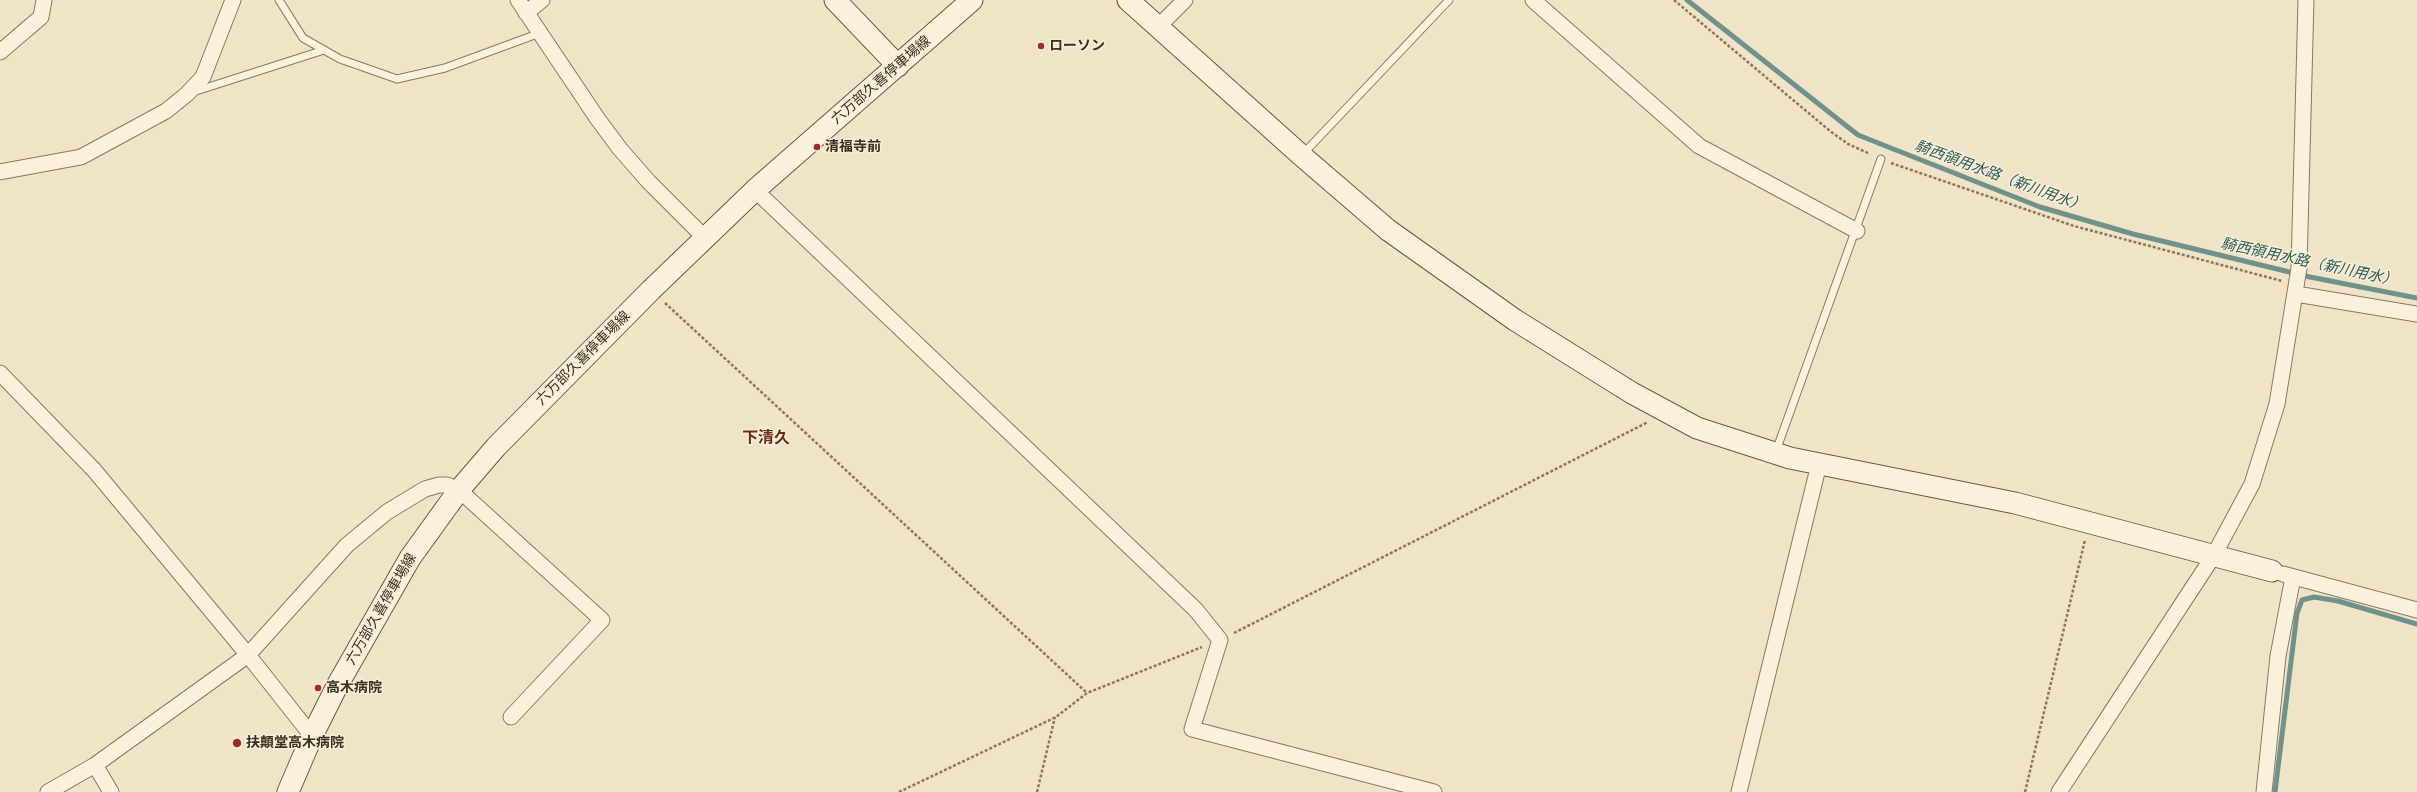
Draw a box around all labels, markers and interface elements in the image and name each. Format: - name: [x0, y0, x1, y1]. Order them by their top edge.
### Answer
- street label: 六万部久喜停車場線: [828, 32, 934, 128]
- place label: ローソン: [1049, 38, 1105, 54]
- marker: ローソン: [1036, 41, 1046, 51]
- water label: 騎西領用水路（新川用水）: [1912, 137, 2088, 215]
- place label: 清福寺前: [825, 139, 881, 155]
- marker: 清福寺前: [812, 142, 822, 152]
- water label: 騎西領用水路（新川用水）: [2219, 234, 2399, 290]
- street label: 六万部久喜停車場線: [533, 308, 633, 408]
- district label: 下清久: [742, 428, 790, 448]
- street label: 六万部久喜停車場線: [342, 550, 420, 668]
- place label: 高木病院: [326, 680, 382, 696]
- marker: 高木病院: [313, 683, 323, 693]
- place label: 扶顛堂高木病院: [246, 735, 344, 751]
- marker: 扶顛堂高木病院: [231, 737, 243, 749]

